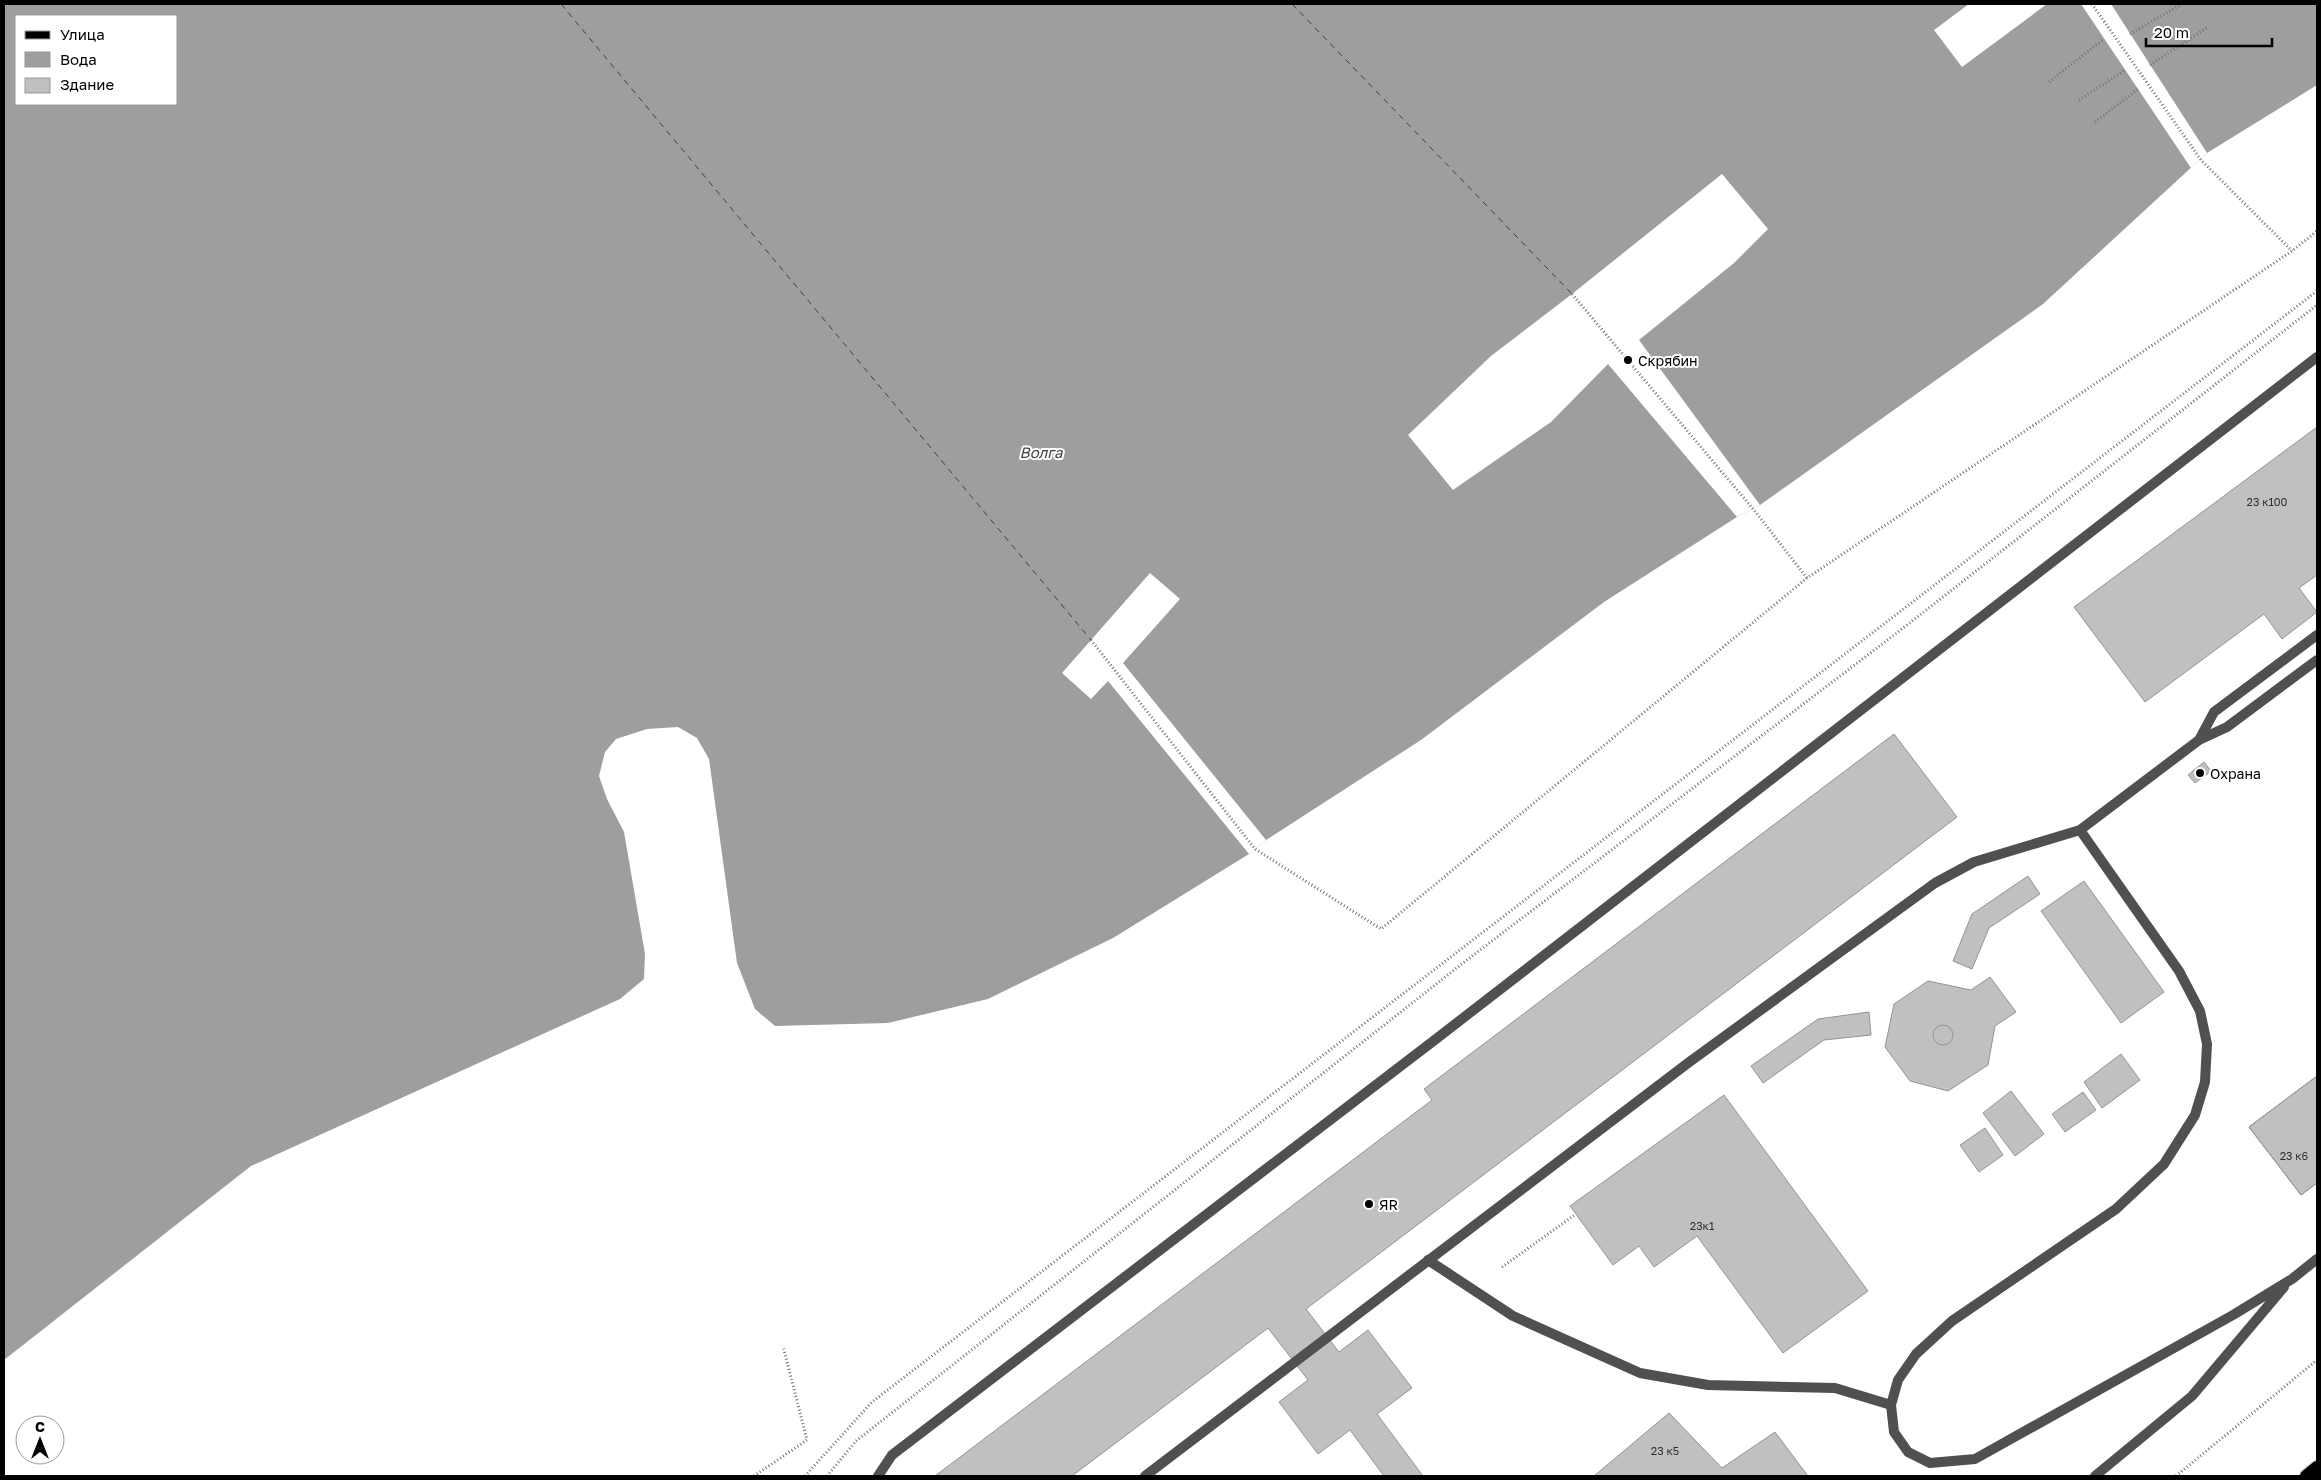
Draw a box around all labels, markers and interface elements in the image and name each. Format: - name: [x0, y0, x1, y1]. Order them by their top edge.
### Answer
- legend: [15, 15, 178, 105]
- scale bar: [2146, 15, 2272, 47]
- text: 20 m: [2154, 23, 2189, 41]
- text: Улица: [60, 25, 105, 43]
- text: Вода: [60, 50, 97, 68]
- text: Здание: [60, 75, 114, 93]
- place label: Скрябин: [1638, 352, 1698, 369]
- marker: Скрябин: [1622, 354, 1634, 366]
- water label: Волга: [1020, 443, 1063, 461]
- house number: 23 к100: [2247, 495, 2288, 508]
- place label: Охрана: [2210, 765, 2261, 782]
- marker: Охрана: [2194, 767, 2206, 779]
- house number: 23 к6: [2280, 1149, 2309, 1162]
- place label: ЯR: [1379, 1196, 1398, 1213]
- marker: ЯR: [1363, 1198, 1375, 1210]
- house number: 23к1: [1690, 1219, 1714, 1232]
- north arrow: [15, 1415, 65, 1465]
- text: С: [35, 1418, 45, 1435]
- house number: 23 к5: [1651, 1444, 1679, 1457]

